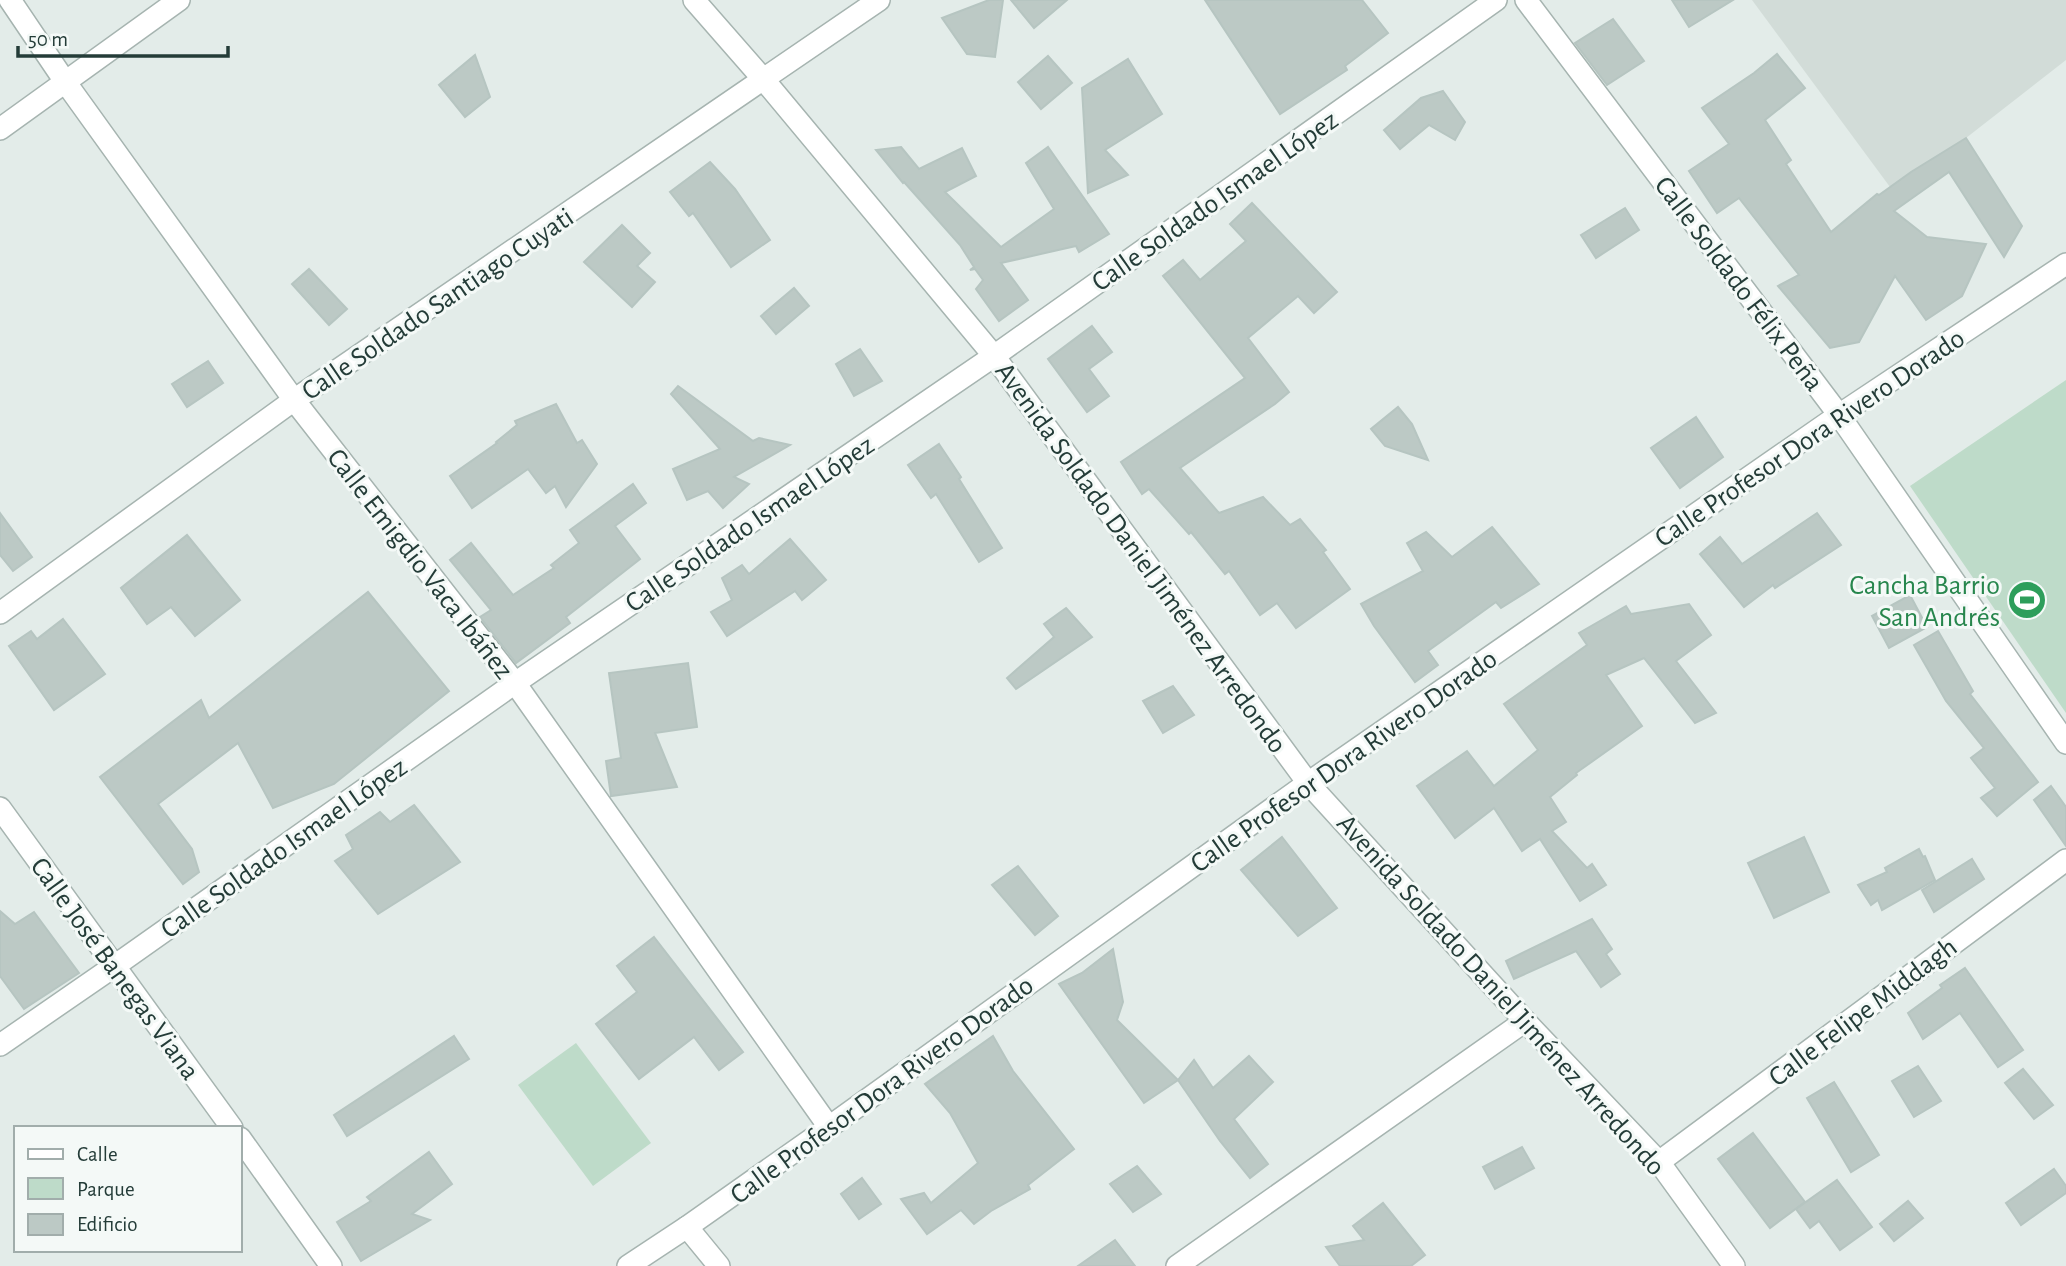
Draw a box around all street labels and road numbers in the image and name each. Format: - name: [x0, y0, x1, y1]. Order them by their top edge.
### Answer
- street label: Calle Soldado Ismael López: [1087, 106, 1343, 297]
- street label: Calle Soldado Félix Peña: [1649, 172, 1828, 397]
- street label: Calle Soldado Santiago Cuyati: [297, 203, 579, 406]
- street label: Calle Profesor Dora Rivero Dorado: [1650, 324, 1970, 553]
- street label: Avenida Soldado Daniel Jiménez Arredondo: [989, 358, 1291, 759]
- street label: Calle Soldado Ismael López: [621, 431, 879, 618]
- street label: Calle Emigdio Vaca Ibáñez: [321, 444, 518, 684]
- street label: Calle Profesor Dora Rivero Dorado: [1186, 645, 1502, 878]
- street label: Calle Soldado Ismael López: [156, 753, 412, 944]
- street label: Avenida Soldado Daniel Jiménez Arredondo: [1331, 809, 1670, 1181]
- street label: Calle José Banegas Viana: [25, 853, 204, 1086]
- street label: Calle Felipe Middagh: [1764, 933, 1962, 1092]
- street label: Calle Profesor Dora Rivero Dorado: [725, 971, 1039, 1210]

